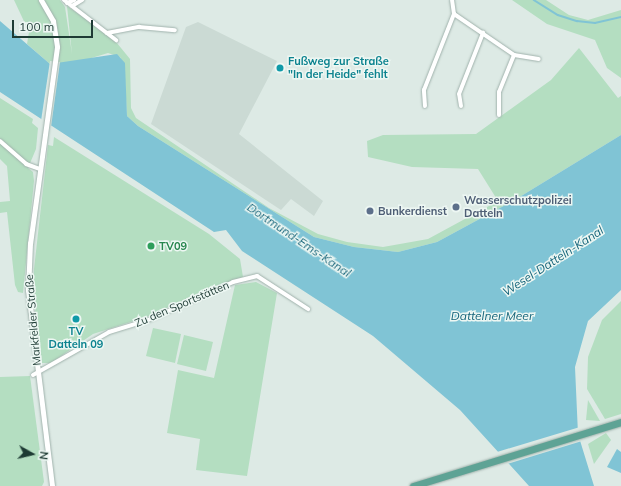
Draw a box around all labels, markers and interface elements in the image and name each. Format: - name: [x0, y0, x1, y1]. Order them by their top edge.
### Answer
- scale bar: [14, 12, 95, 38]
- text: 100 m: [19, 19, 54, 34]
- place label: Fußweg zur Straße "In der Heide" fehlt: [288, 55, 389, 81]
- marker: Fußweg zur Straße "In der Heide" fehlt: [275, 63, 285, 73]
- place label: Wasserschutzpolizei Datteln: [464, 194, 572, 220]
- water label: Dortmund-Ems-Kanal: [244, 200, 354, 280]
- marker: Wasserschutzpolizei Datteln: [451, 202, 461, 212]
- place label: Bunkerdienst: [378, 204, 447, 218]
- marker: Bunkerdienst: [365, 206, 375, 216]
- water label: Wesel-Datteln-Kanal: [500, 223, 606, 299]
- place label: TV09: [159, 239, 187, 253]
- marker: TV09: [146, 241, 156, 251]
- street label: Markfelder Straße: [22, 274, 44, 366]
- street label: Zu den Sportstätten: [133, 278, 231, 330]
- water label: Dattelner Meer: [451, 309, 533, 323]
- marker: TV Datteln 09: [71, 314, 81, 324]
- place label: TV Datteln 09: [49, 325, 103, 351]
- north arrow: [12, 434, 52, 474]
- text: N: [36, 451, 51, 461]

